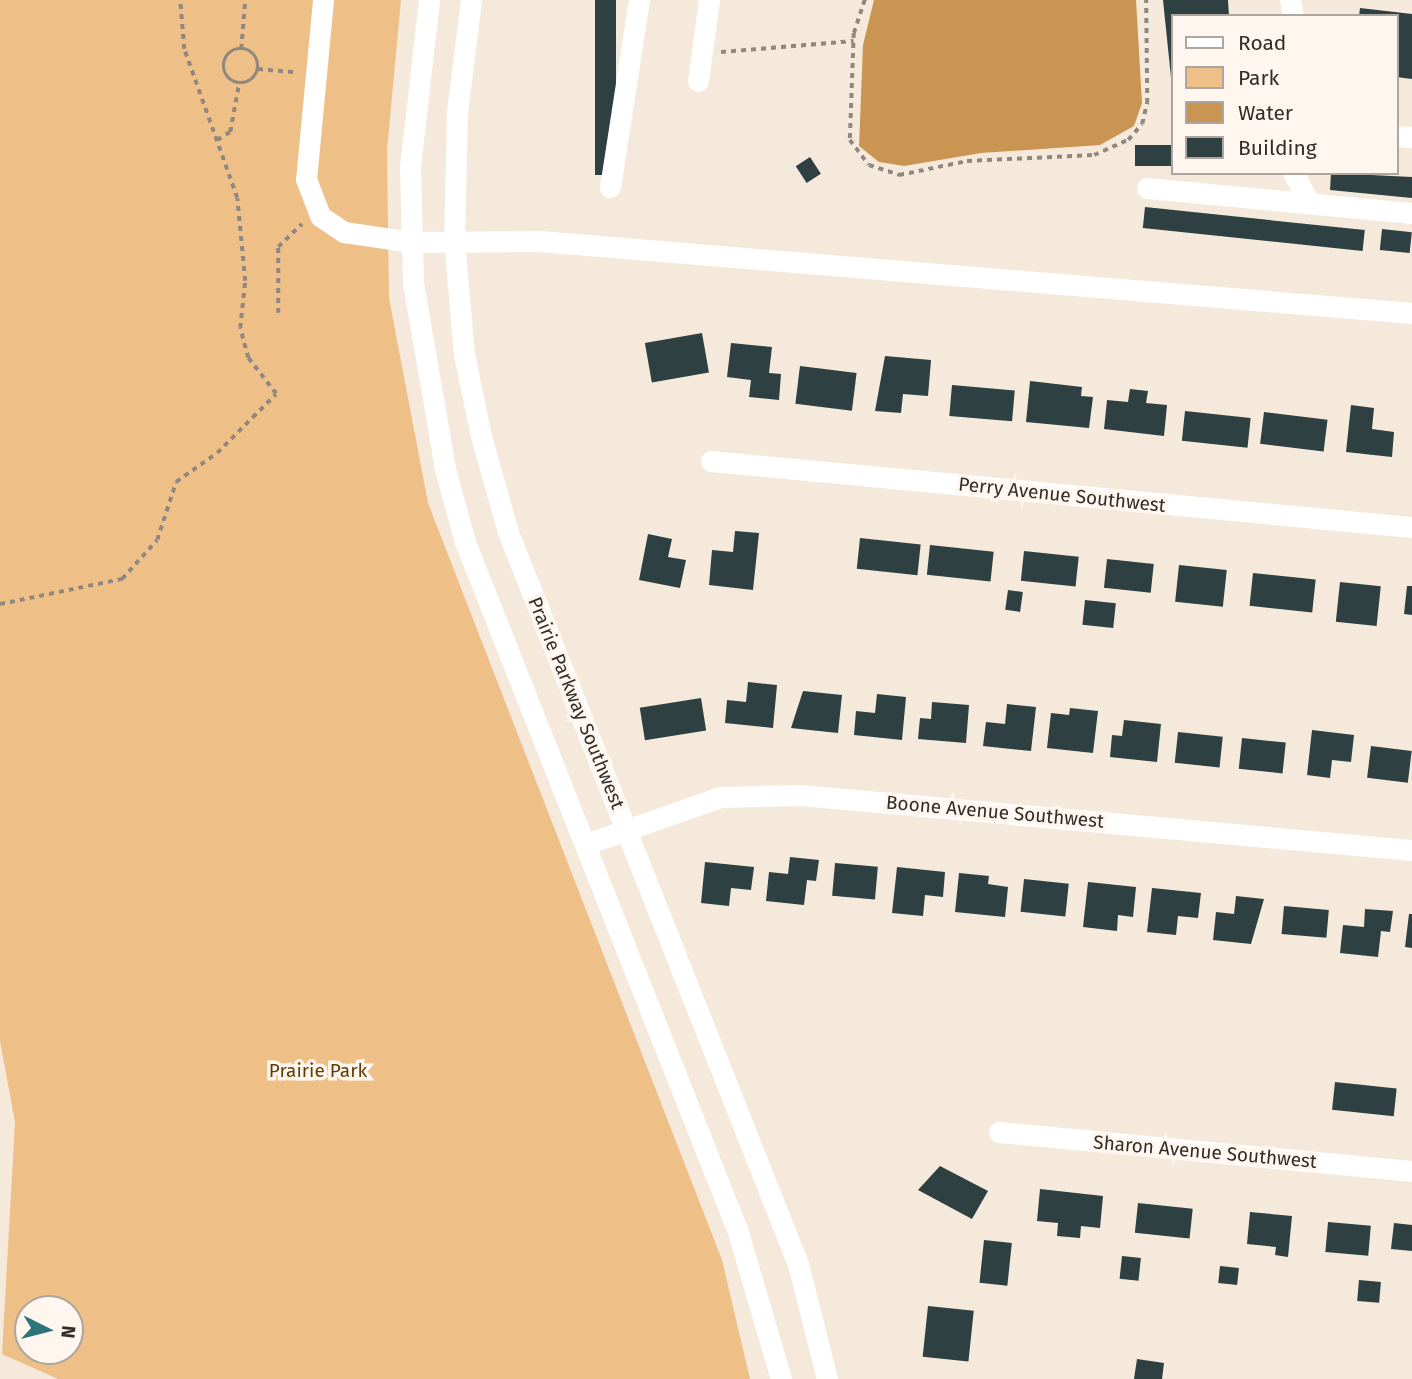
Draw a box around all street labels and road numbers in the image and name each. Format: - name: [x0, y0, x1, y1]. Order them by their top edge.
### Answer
- street label: Perry Avenue Southwest: [957, 473, 1167, 517]
- street label: Prairie Parkway Southwest: [523, 594, 629, 812]
- street label: Boone Avenue Southwest: [885, 791, 1105, 833]
- street label: Sharon Avenue Southwest: [1092, 1131, 1318, 1173]

